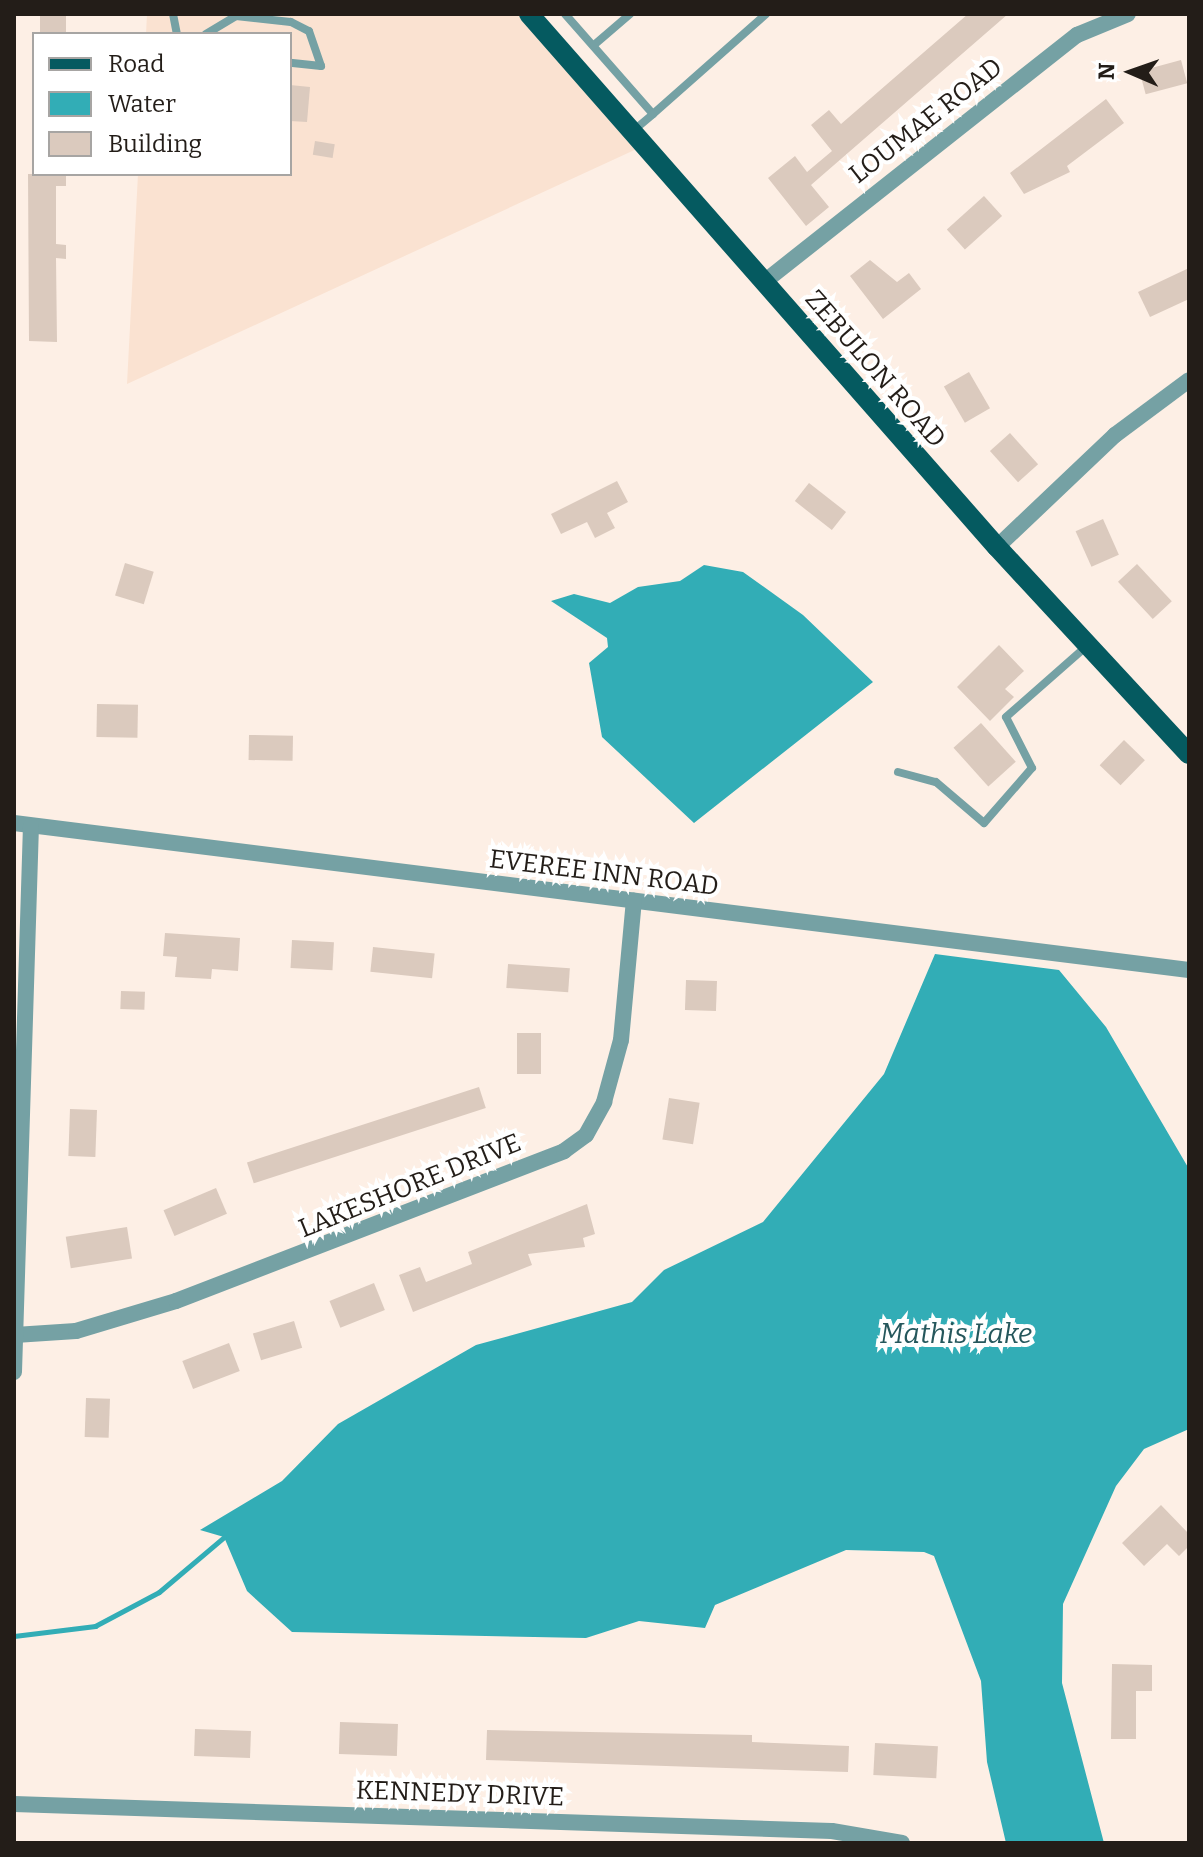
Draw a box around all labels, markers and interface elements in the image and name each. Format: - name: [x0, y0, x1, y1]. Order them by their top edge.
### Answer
- legend: [32, 32, 292, 176]
- north arrow: [1091, 32, 1171, 112]
- text: Road: [108, 50, 164, 78]
- street label: LOUMAE ROAD: [843, 52, 1009, 190]
- text: N: [1093, 62, 1120, 80]
- text: Water: [108, 90, 176, 118]
- text: Building: [108, 130, 202, 158]
- street label: ZEBULON ROAD: [798, 284, 952, 454]
- street label: EVEREE INN ROAD: [488, 843, 720, 903]
- street label: LAKESHORE DRIVE: [294, 1127, 526, 1245]
- water label: Mathis Lake: [880, 1317, 1032, 1351]
- street label: KENNEDY DRIVE: [355, 1775, 565, 1813]

